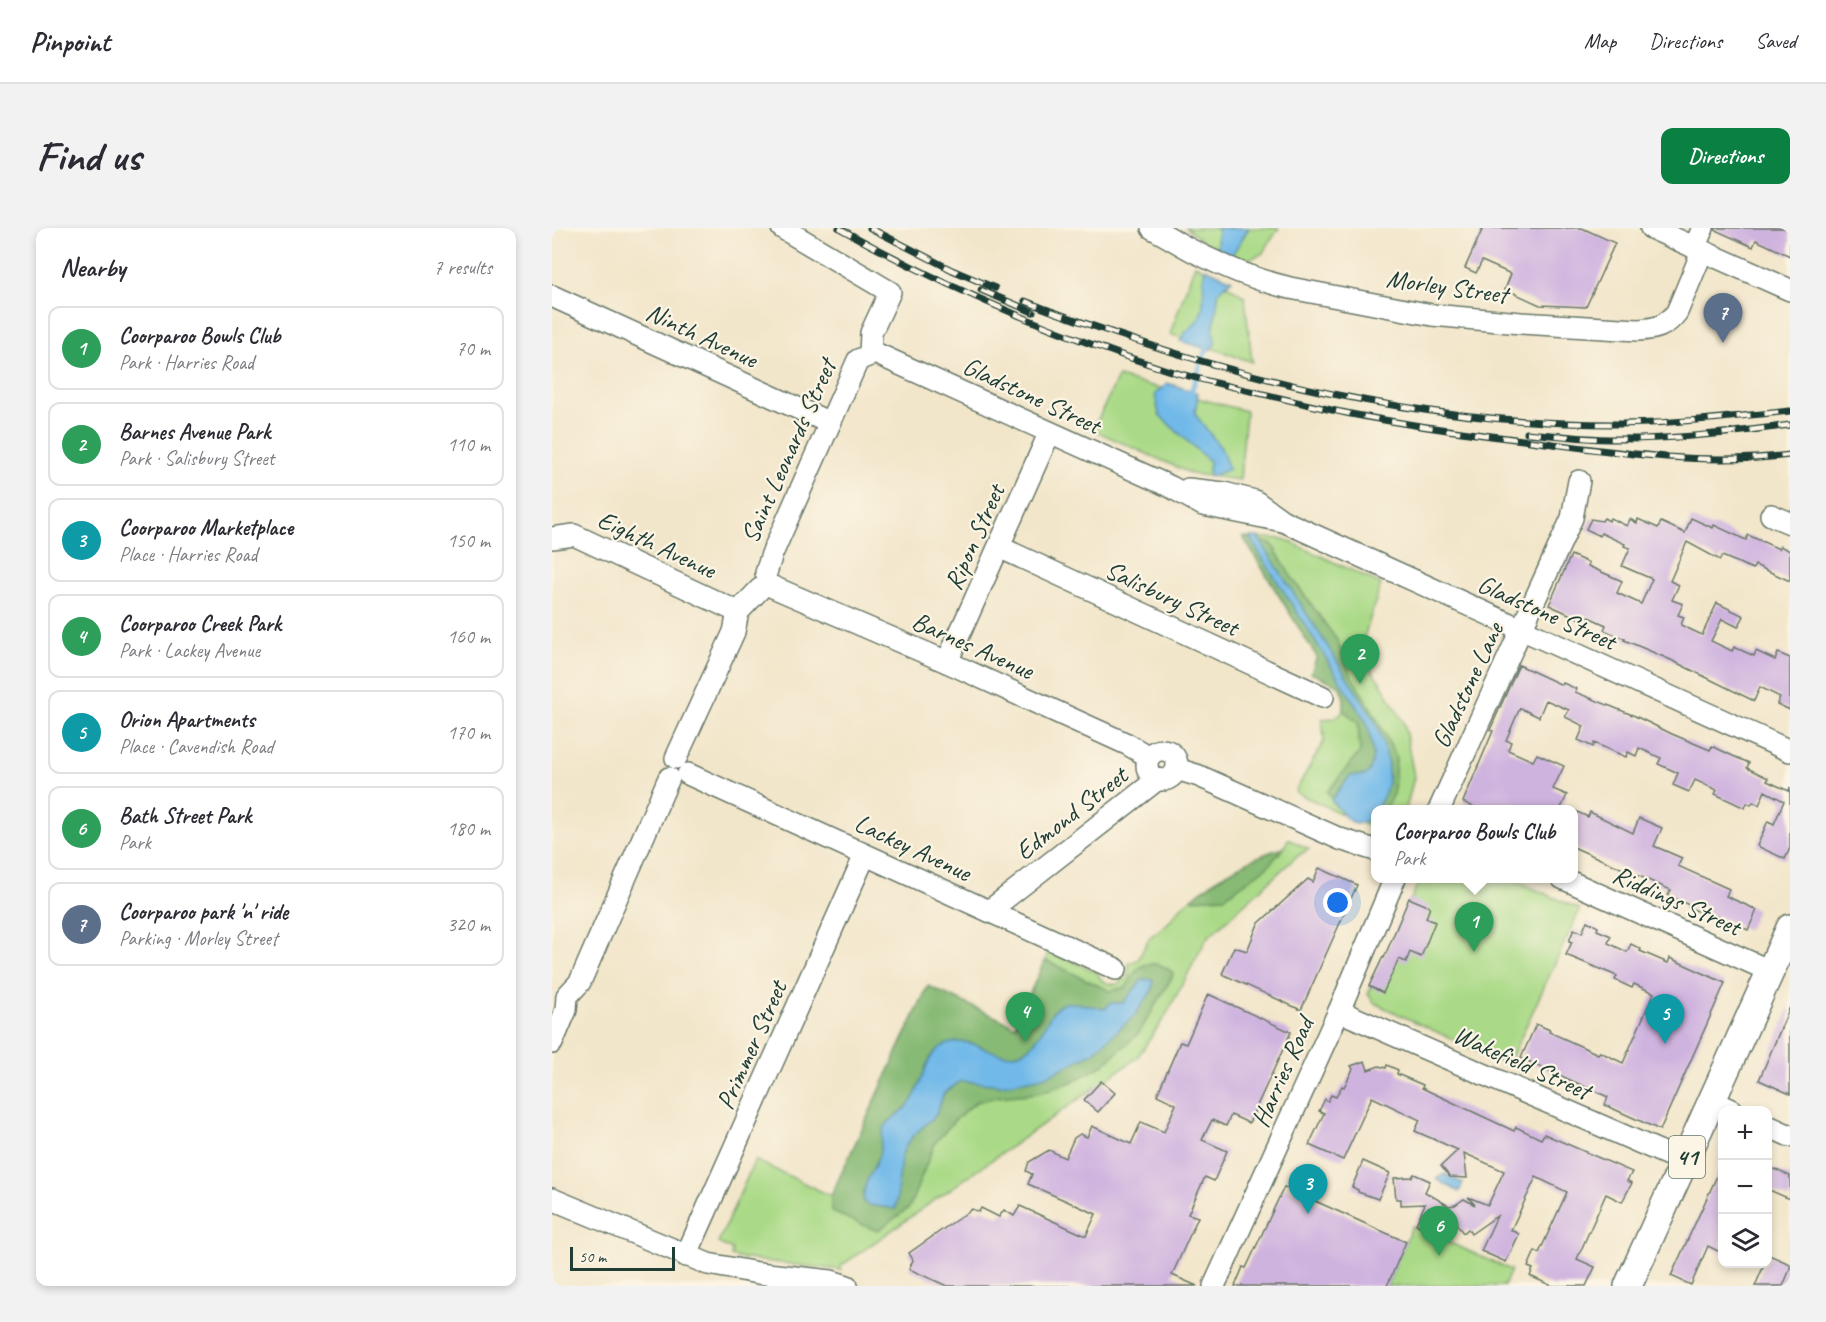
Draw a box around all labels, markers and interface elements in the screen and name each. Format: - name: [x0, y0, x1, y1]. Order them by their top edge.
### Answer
- text: Pinpoint: [30, 24, 110, 59]
- text: Map: [1584, 28, 1616, 54]
- text: Directions: [1649, 28, 1722, 54]
- text: Saved: [1755, 28, 1796, 54]
- button: Directions: [1661, 128, 1790, 184]
- text: Find us: [36, 130, 141, 183]
- text: Nearby: [60, 251, 125, 284]
- text: 7 results: [433, 255, 492, 280]
- street label: Morley Street: [1384, 262, 1513, 312]
- pin: 7: [1704, 294, 1742, 343]
- street label: Ninth Avenue: [641, 295, 764, 376]
- text: Coorparoo Bowls Club: [119, 322, 280, 350]
- text: 1: [77, 336, 86, 361]
- text: 70 m: [456, 336, 490, 361]
- street label: Gladstone Street: [958, 349, 1108, 443]
- text: Park · Harries Road: [119, 350, 254, 375]
- street label: Saint Leonards Street: [733, 351, 845, 548]
- text: Barnes Avenue Park: [119, 418, 270, 446]
- text: 2: [77, 432, 86, 457]
- text: 110 m: [447, 432, 490, 457]
- text: Park · Salisbury Street: [119, 446, 274, 471]
- street label: Ripon Street: [937, 477, 1013, 595]
- street label: Eighth Avenue: [592, 503, 722, 587]
- text: Coorparoo Marketplace: [119, 514, 293, 542]
- text: 3: [77, 528, 86, 553]
- text: 150 m: [447, 528, 490, 553]
- text: Place · Harries Road: [119, 542, 257, 567]
- street label: Salisbury Street: [1100, 553, 1246, 645]
- street label: Gladstone Street: [1472, 567, 1623, 659]
- street label: Barnes Avenue: [907, 604, 1040, 687]
- text: Coorparoo Creek Park: [119, 610, 281, 638]
- street label: Gladstone Lane: [1424, 616, 1511, 753]
- text: 4: [77, 624, 86, 649]
- text: 160 m: [447, 624, 490, 649]
- pin: 2: [1340, 634, 1380, 684]
- text: Park · Lackey Avenue: [119, 638, 260, 663]
- text: Orion Apartments: [119, 706, 255, 734]
- text: 5: [77, 720, 86, 745]
- text: 170 m: [447, 720, 490, 745]
- text: Place · Cavendish Road: [119, 734, 273, 759]
- street label: Edmond Street: [1009, 758, 1136, 867]
- text: Bath Street Park: [119, 802, 251, 830]
- popup: [1371, 805, 1578, 883]
- street label: Lackey Avenue: [849, 806, 978, 889]
- text: 6: [77, 816, 86, 841]
- text: 180 m: [447, 816, 490, 841]
- text: Coorparoo Bowls Club: [1394, 818, 1555, 846]
- text: Park: [119, 830, 151, 855]
- text: Park: [1394, 846, 1426, 871]
- street label: Riddings Street: [1608, 858, 1748, 944]
- your location: [1323, 888, 1352, 917]
- text: Coorparoo park 'n' ride: [119, 898, 288, 926]
- pin: 1: [1454, 902, 1494, 952]
- text: 7: [77, 912, 86, 937]
- text: 320 m: [447, 912, 490, 937]
- text: Parking · Morley Street: [119, 926, 278, 951]
- street label: Primmer Street: [708, 974, 795, 1115]
- pin: 4: [1006, 992, 1044, 1042]
- pin: 5: [1646, 994, 1684, 1044]
- street label: Harries Road: [1244, 1009, 1323, 1132]
- street label: Wakefield Street: [1448, 1018, 1598, 1109]
- map controls: [1718, 1106, 1772, 1268]
- button: +: [1718, 1106, 1772, 1160]
- road number: 41: [1669, 1136, 1705, 1178]
- button: −: [1718, 1160, 1772, 1214]
- pin: 3: [1288, 1164, 1328, 1214]
- pin: 6: [1420, 1206, 1458, 1256]
- button: layers: [1718, 1214, 1772, 1268]
- scale bar: [570, 1244, 675, 1272]
- text: 50 m: [579, 1247, 606, 1267]

